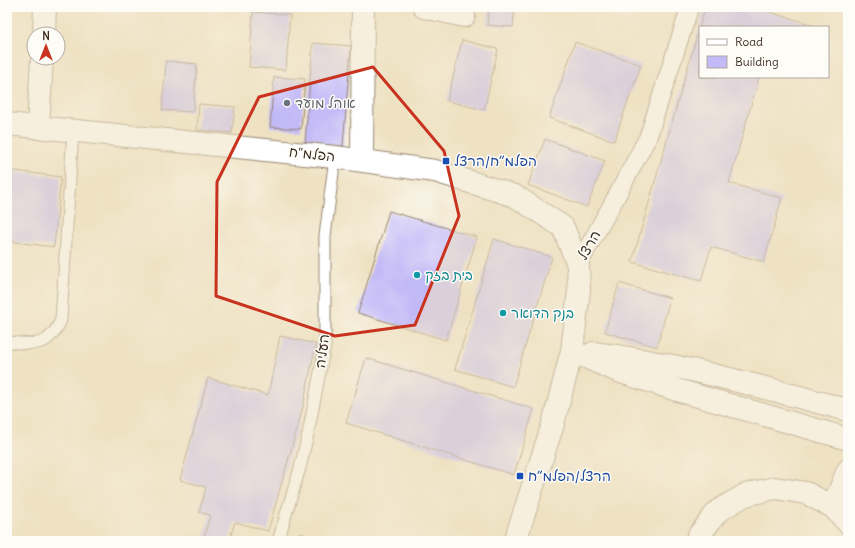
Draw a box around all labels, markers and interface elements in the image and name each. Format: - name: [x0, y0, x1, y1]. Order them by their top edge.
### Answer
- north arrow: [26, 26, 66, 66]
- legend: [699, 26, 829, 78]
- text: N: [42, 29, 50, 43]
- text: Road: [735, 34, 763, 49]
- text: Building: [735, 54, 779, 69]
- place label: אוהל מועד: [295, 94, 356, 112]
- marker: אוהל מועד: [282, 98, 292, 108]
- street label: הפלמ"ח: [288, 143, 336, 165]
- place label: הפלמ״ח/הרצל: [454, 152, 537, 170]
- marker: הפלמ״ח/הרצל: [441, 156, 451, 166]
- street label: הרצל: [573, 227, 605, 263]
- place label: בית בזק: [425, 266, 473, 284]
- marker: בית בזק: [412, 270, 422, 280]
- place label: בנק הדואר: [511, 304, 574, 322]
- marker: בנק הדואר: [498, 308, 508, 318]
- street label: העליה: [311, 333, 333, 369]
- place label: הרצל/הפלמ״ח: [528, 467, 611, 485]
- marker: הרצל/הפלמ״ח: [515, 471, 525, 481]

